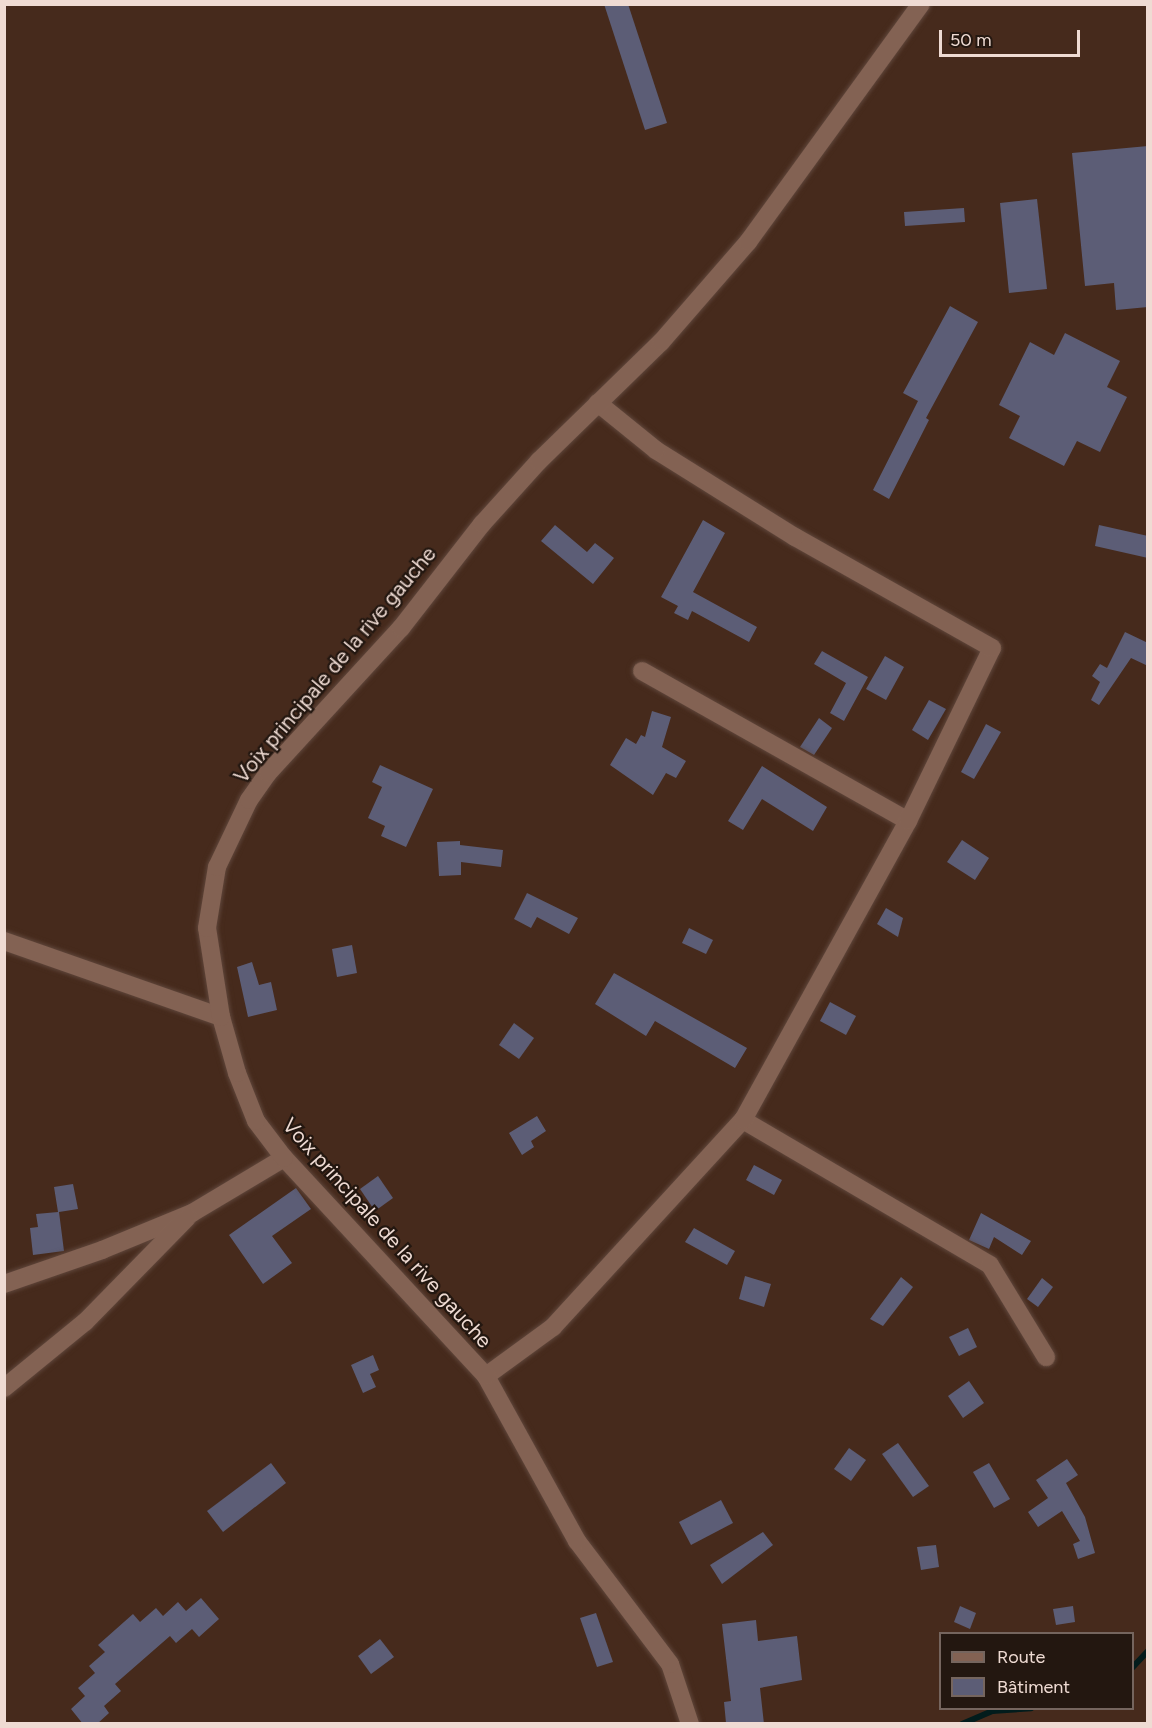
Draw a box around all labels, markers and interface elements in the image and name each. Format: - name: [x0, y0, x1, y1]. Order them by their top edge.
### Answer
- scale bar: [942, 18, 1083, 56]
- text: 50 m: [950, 29, 992, 51]
- street label: Voix principale de la rive gauche: [229, 542, 441, 788]
- street label: Voix principale de la rive gauche: [277, 1113, 497, 1353]
- legend: [939, 1632, 1134, 1710]
- text: Route: [997, 1646, 1045, 1668]
- text: Bâtiment: [997, 1676, 1070, 1698]

